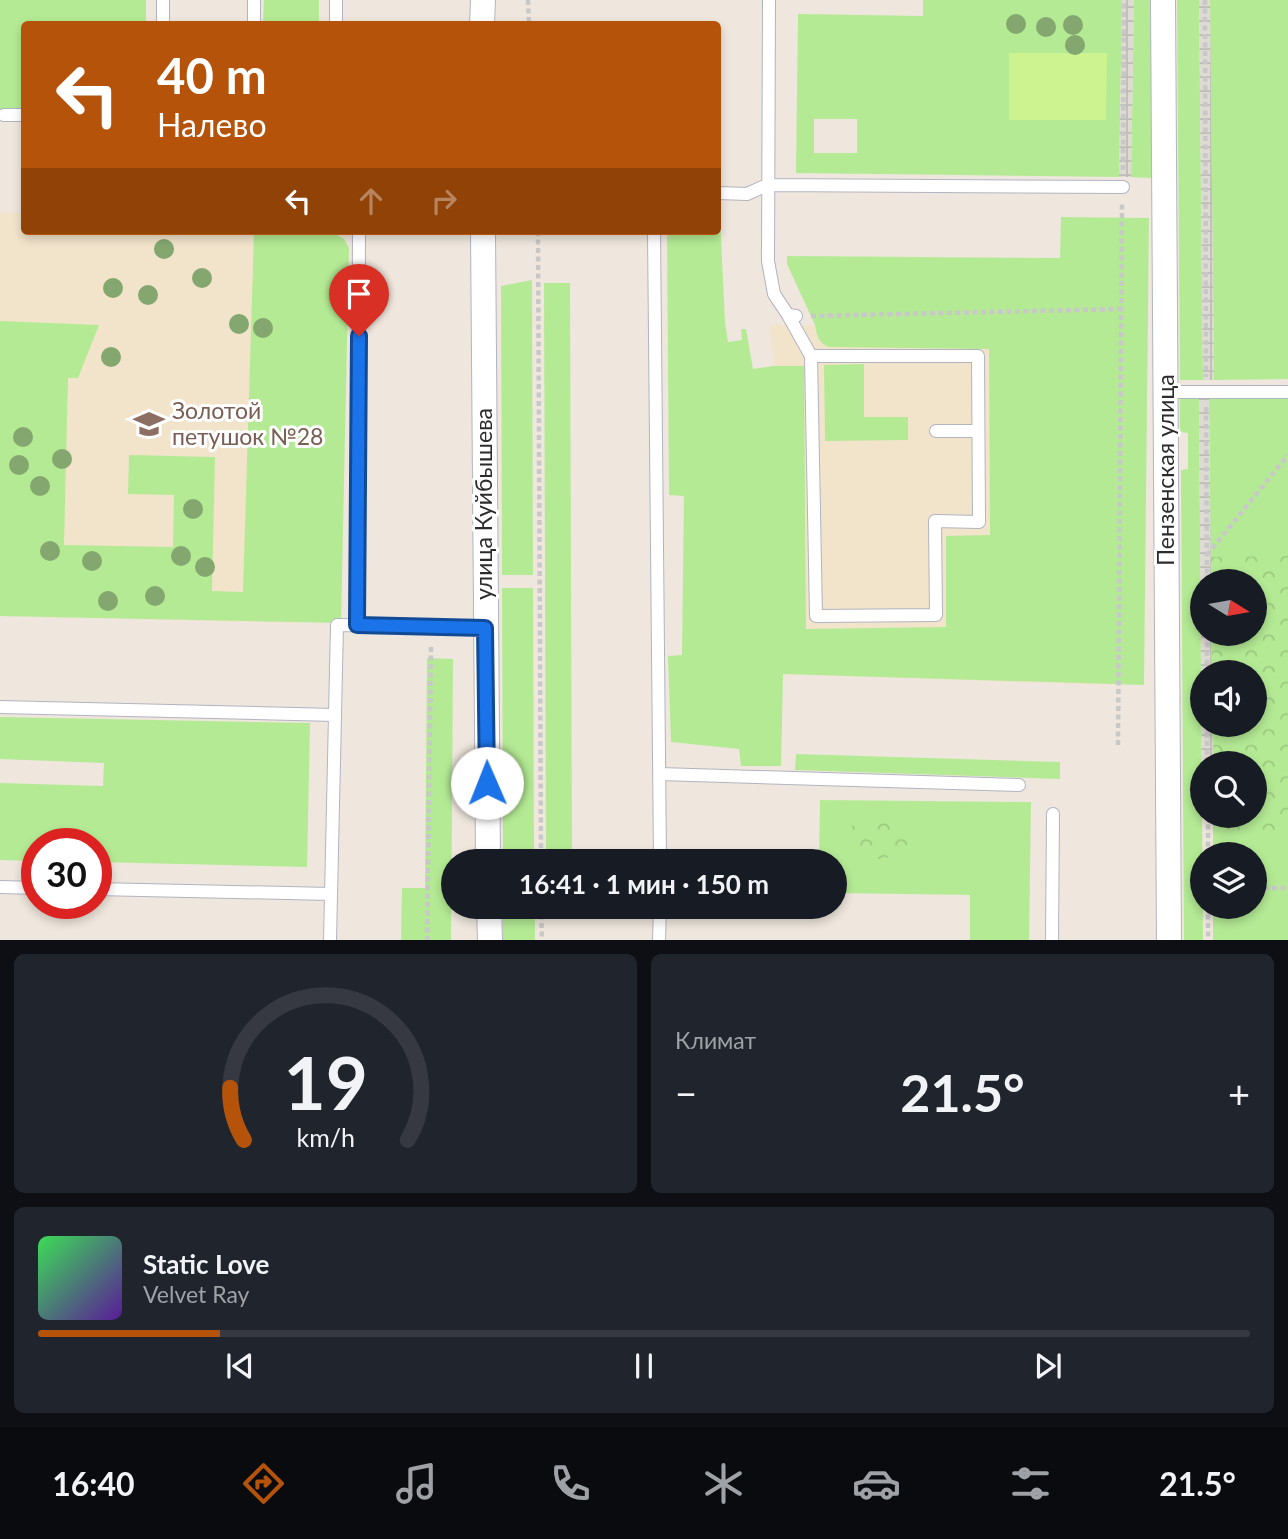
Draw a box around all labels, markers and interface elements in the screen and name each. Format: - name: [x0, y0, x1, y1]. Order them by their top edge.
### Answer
- text: 40 m: [157, 46, 267, 104]
- icon: left: [42, 49, 133, 140]
- text: Налево: [157, 105, 267, 144]
- icon: left: [279, 182, 317, 220]
- icon: ahead: [352, 182, 390, 220]
- icon: right: [425, 182, 463, 220]
- pin: [329, 264, 389, 336]
- icon: arrive: [340, 275, 378, 313]
- street label: Пензенская улица: [1151, 374, 1179, 566]
- place label: Золотой петушок №28: [172, 396, 323, 450]
- school or university icon: Золотой петушок №28: [132, 407, 166, 441]
- street label: улица Куйбышева: [469, 408, 497, 600]
- north arrow: [1190, 569, 1267, 646]
- map controls: [1190, 569, 1267, 919]
- button: sound: [1190, 660, 1267, 737]
- position arrow: [450, 746, 524, 820]
- button: search: [1190, 751, 1267, 828]
- speed limit sign: 30: [21, 828, 112, 919]
- button: layers: [1190, 842, 1267, 919]
- text: 16:41 · 1 мин · 150 m: [519, 868, 769, 900]
- text: Климат: [675, 1026, 756, 1054]
- text: 19: [283, 1038, 368, 1126]
- text: 21.5°: [900, 1061, 1025, 1123]
- text: −: [675, 1070, 697, 1116]
- text: +: [1228, 1070, 1250, 1116]
- text: km/h: [296, 1121, 355, 1151]
- text: Static Love: [143, 1248, 270, 1280]
- text: Velvet Ray: [143, 1280, 249, 1308]
- icon: previous: [221, 1347, 259, 1385]
- icon: pause: [625, 1347, 663, 1385]
- icon: next: [1029, 1347, 1067, 1385]
- icon: directions: [239, 1459, 288, 1508]
- icon: music: [392, 1459, 441, 1508]
- icon: phone: [546, 1459, 595, 1508]
- icon: climate: [699, 1459, 748, 1508]
- icon: car: [852, 1459, 901, 1508]
- icon: filters: [1006, 1459, 1055, 1508]
- text: 16:40: [52, 1464, 135, 1503]
- text: 21.5°: [1159, 1464, 1236, 1503]

